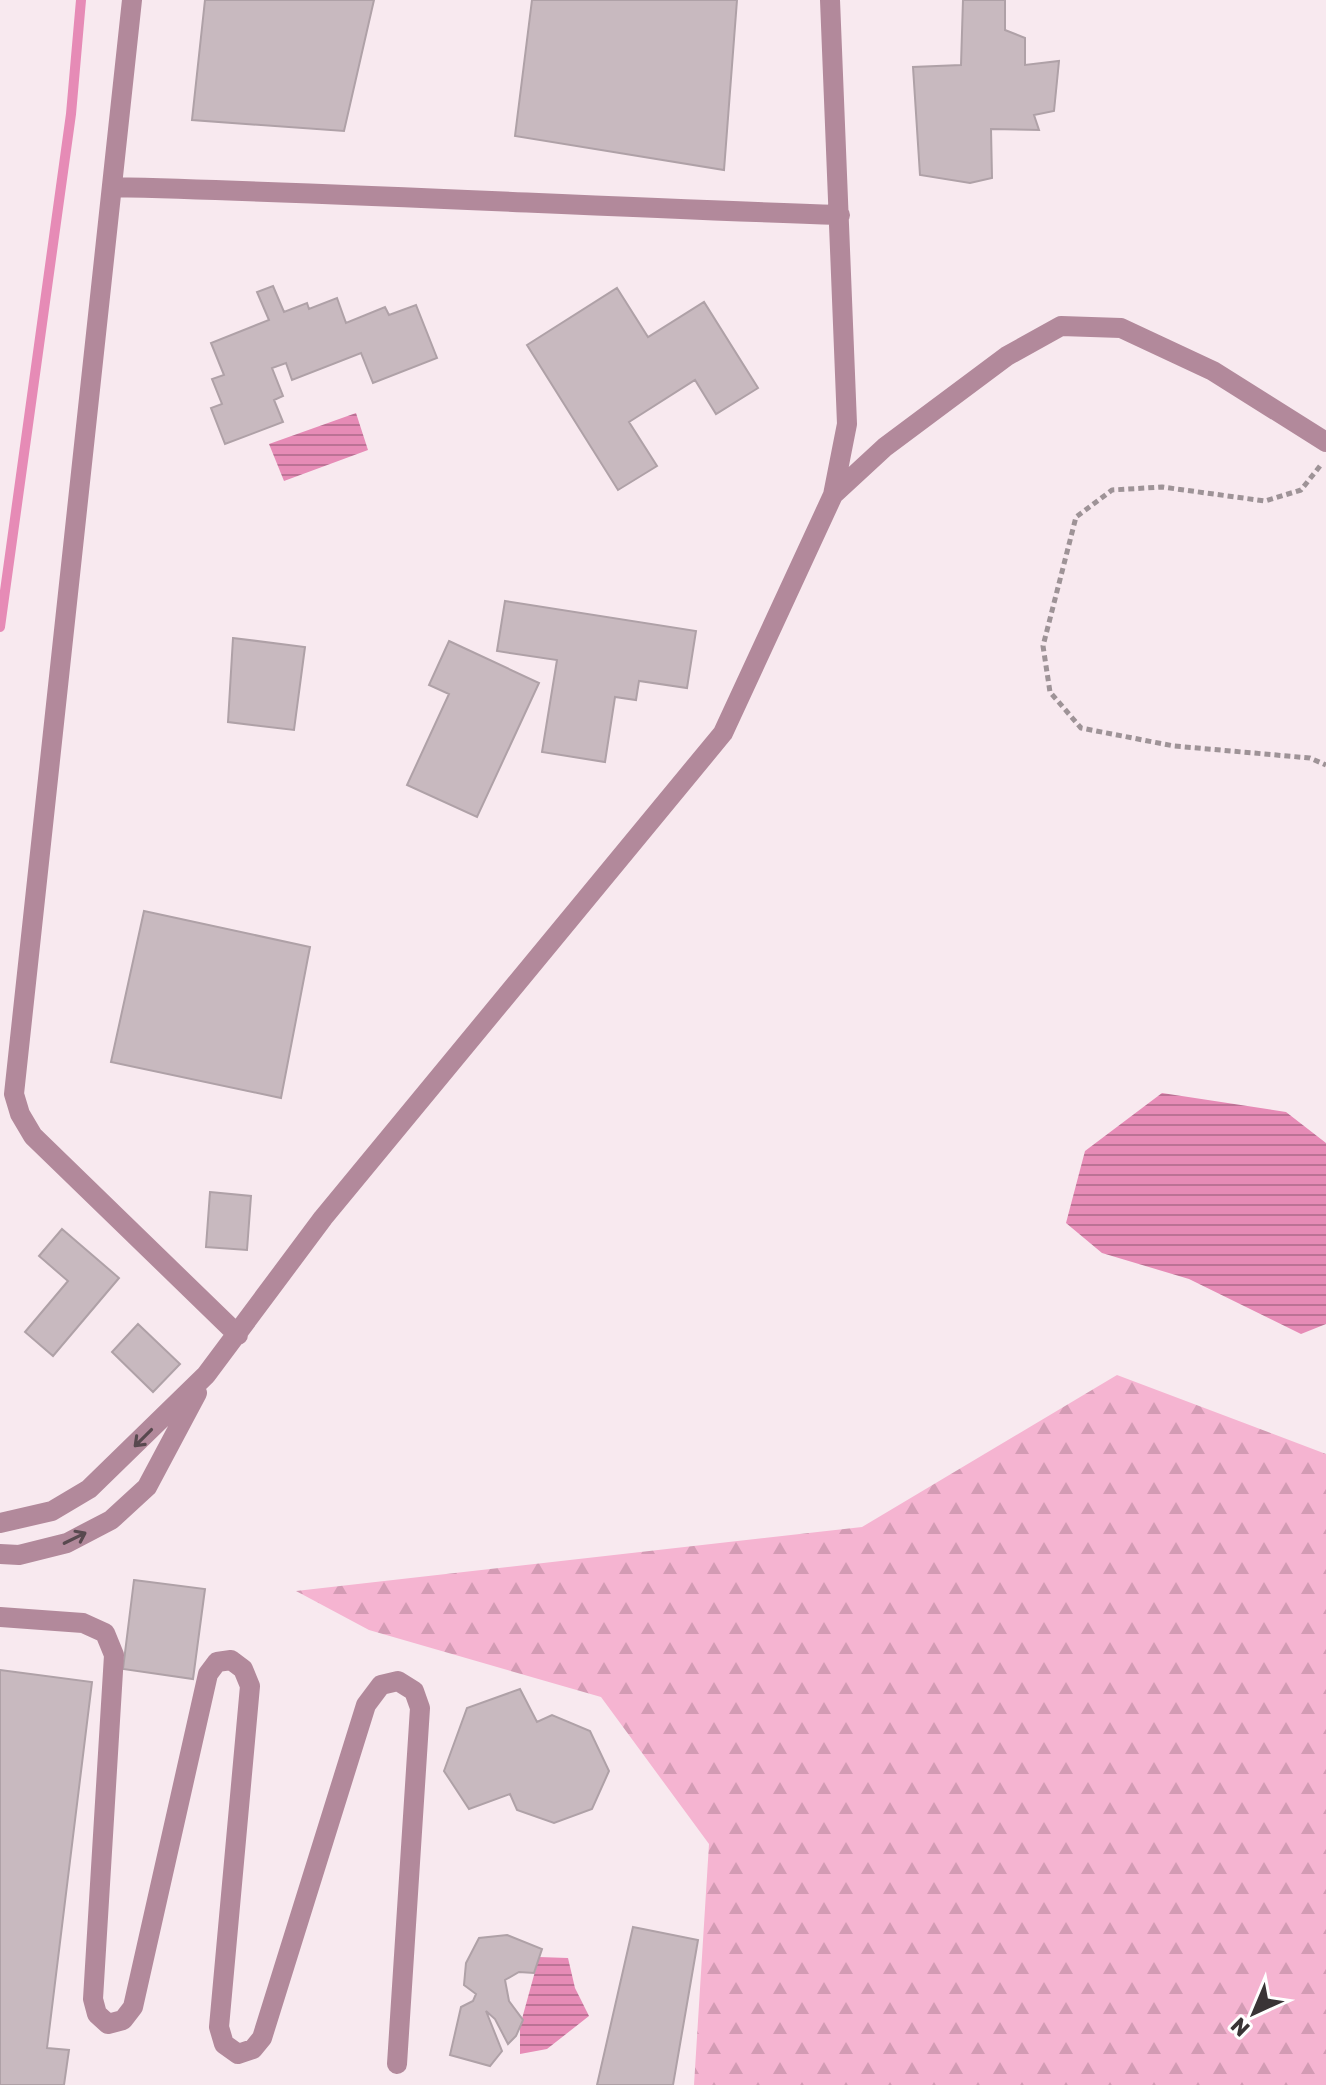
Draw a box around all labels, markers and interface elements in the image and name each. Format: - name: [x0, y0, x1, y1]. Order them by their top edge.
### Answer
- one-way arrow: [133, 1428, 153, 1447]
- one-way arrow: [63, 1530, 87, 1546]
- north arrow: [1214, 1973, 1294, 2053]
- text: N: [1225, 2012, 1256, 2042]

